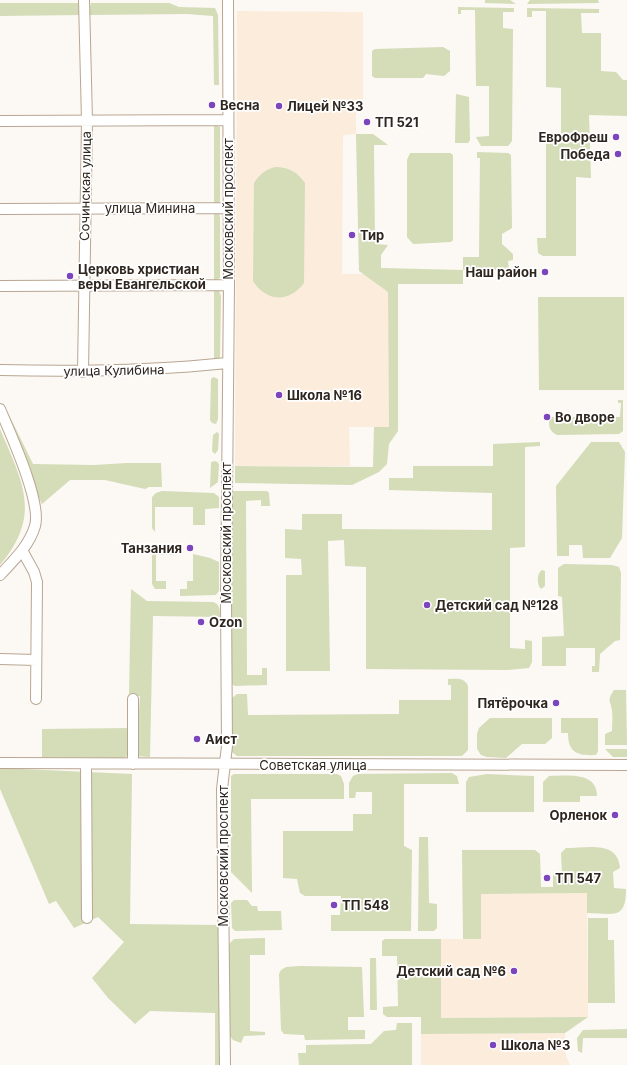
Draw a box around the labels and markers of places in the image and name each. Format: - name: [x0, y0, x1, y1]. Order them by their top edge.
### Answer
- place label: Весна: [220, 97, 260, 113]
- place label: Лицей №33: [287, 98, 363, 114]
- marker: Весна: [207, 100, 217, 110]
- marker: Лицей №33: [274, 101, 284, 111]
- place label: ТП 521: [375, 114, 419, 130]
- marker: ТП 521: [362, 117, 372, 127]
- place label: ЕвроФреш: [538, 129, 608, 145]
- marker: ЕвроФреш: [611, 132, 621, 142]
- place label: Победа: [560, 146, 610, 162]
- marker: Победа: [613, 149, 623, 159]
- place label: Тир: [360, 227, 384, 243]
- marker: Тир: [347, 230, 357, 240]
- place label: Церковь христиан веры Евангельской: [78, 261, 206, 292]
- place label: Наш район: [465, 264, 537, 280]
- marker: Наш район: [540, 267, 550, 277]
- marker: Церковь христиан веры Евангельской: [65, 271, 75, 281]
- place label: Школа №16: [287, 387, 362, 403]
- marker: Школа №16: [274, 390, 284, 400]
- place label: Во дворе: [555, 409, 615, 425]
- marker: Во дворе: [542, 412, 552, 422]
- place label: Танзания: [121, 540, 182, 556]
- marker: Танзания: [185, 543, 195, 553]
- place label: Детский сад №128: [435, 597, 559, 613]
- marker: Детский сад №128: [422, 600, 432, 610]
- place label: Ozon: [209, 614, 242, 630]
- marker: Ozon: [196, 617, 206, 627]
- place label: Пятёрочка: [477, 695, 548, 711]
- marker: Пятёрочка: [551, 698, 561, 708]
- place label: Аист: [205, 731, 237, 747]
- marker: Аист: [192, 734, 202, 744]
- place label: Орленок: [550, 807, 607, 823]
- marker: Орленок: [610, 810, 620, 820]
- place label: ТП 547: [555, 870, 602, 886]
- marker: ТП 547: [542, 873, 552, 883]
- place label: ТП 548: [342, 897, 389, 913]
- marker: ТП 548: [329, 900, 339, 910]
- place label: Детский сад №6: [396, 963, 506, 979]
- marker: Детский сад №6: [509, 966, 519, 976]
- place label: Школа №3: [501, 1037, 570, 1053]
- marker: Школа №3: [488, 1040, 498, 1050]

